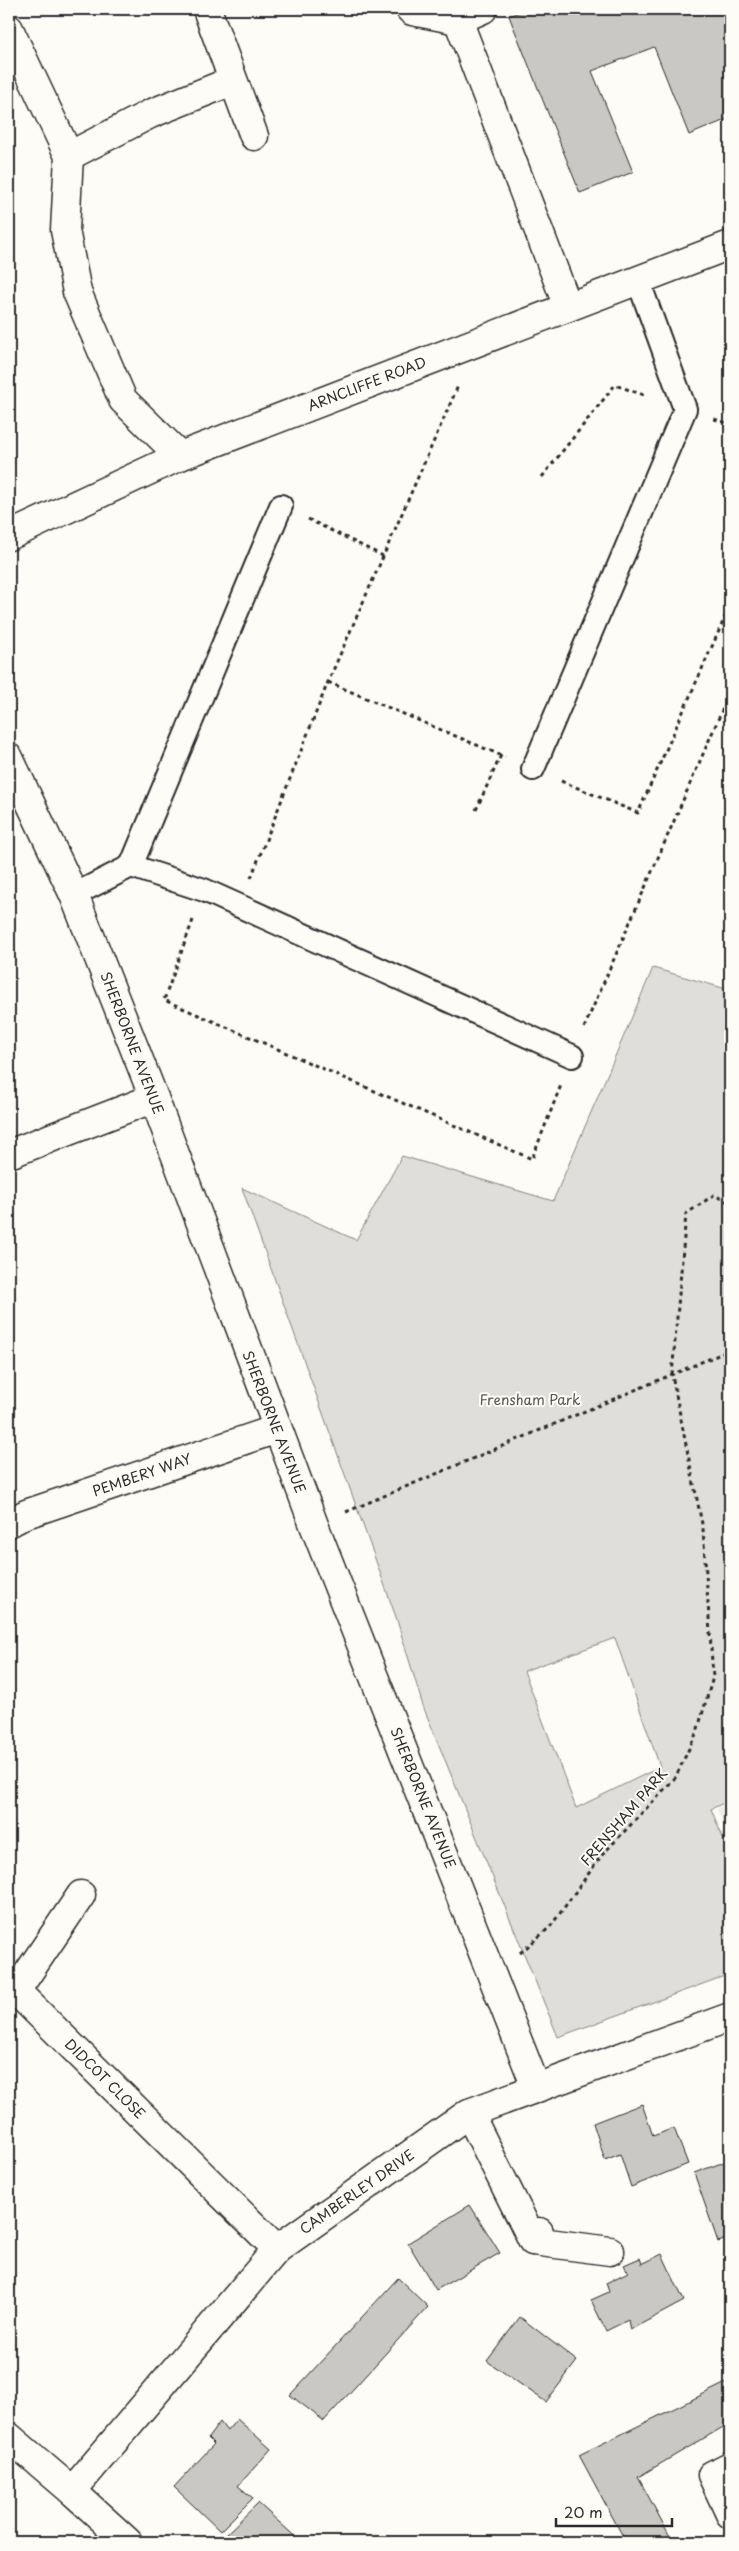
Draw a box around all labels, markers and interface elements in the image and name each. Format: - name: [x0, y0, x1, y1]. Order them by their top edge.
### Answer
- street label: ARNCLIFFE ROAD: [304, 351, 429, 416]
- street label: SHERBORNE AVENUE: [96, 969, 169, 1117]
- street label: SHERBORNE AVENUE: [238, 1348, 311, 1496]
- park label: Frensham Park: [479, 1389, 581, 1410]
- street label: PEMBERY WAY: [90, 1448, 194, 1501]
- street label: SHERBORNE AVENUE: [385, 1724, 462, 1872]
- street label: FRENSHAM PARK: [575, 1763, 672, 1870]
- street label: DIDCOT CLOSE: [60, 2034, 150, 2124]
- street label: CAMBERLEY DRIVE: [295, 2144, 419, 2239]
- scale bar: [556, 2496, 673, 2528]
- text: 20 m: [564, 2500, 603, 2523]

